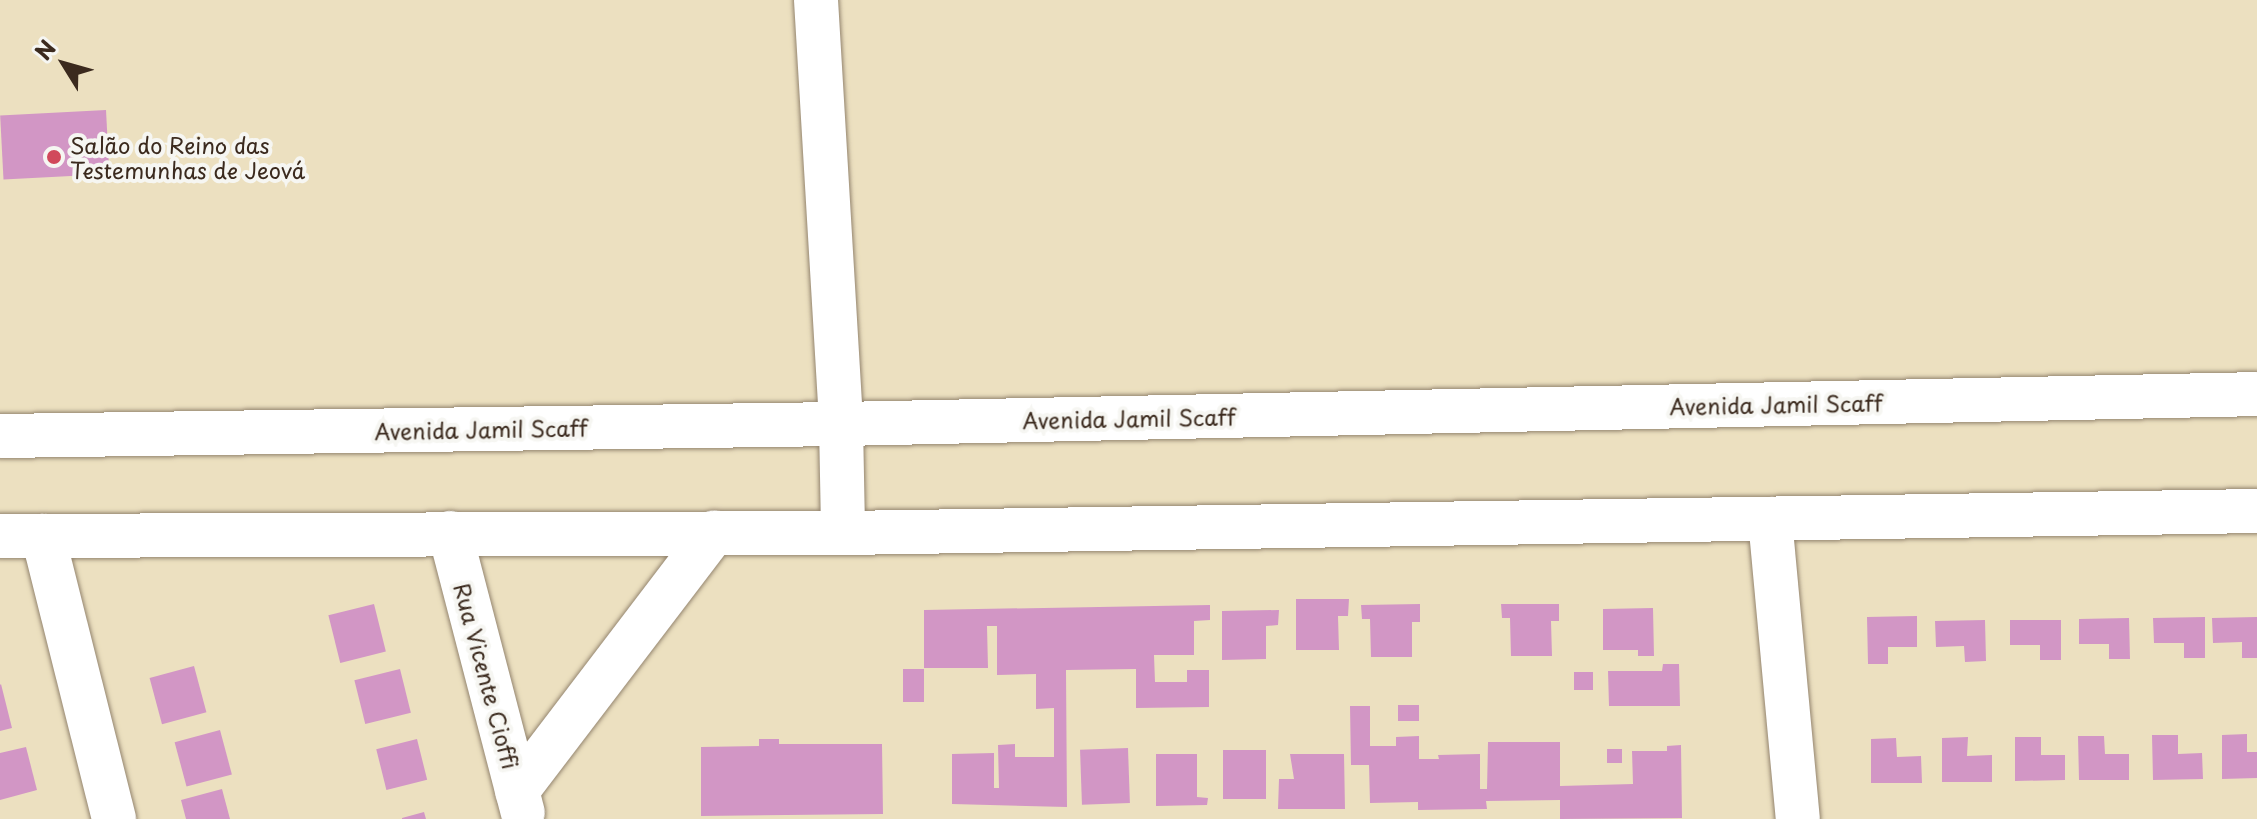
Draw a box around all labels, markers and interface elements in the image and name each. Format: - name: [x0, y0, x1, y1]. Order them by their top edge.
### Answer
- north arrow: [24, 24, 104, 104]
- text: N: [26, 32, 63, 66]
- place label: Salão do Reino das Testemunhas de Jeová: [70, 131, 306, 182]
- marker: Salão do Reino das Testemunhas de Jeová: [45, 148, 63, 166]
- street label: Avenida Jamil Scaff: [1669, 389, 1883, 419]
- street label: Avenida Jamil Scaff: [1022, 403, 1236, 433]
- street label: Avenida Jamil Scaff: [374, 414, 588, 444]
- street label: Rua Vicente Cioffi: [449, 579, 525, 773]

